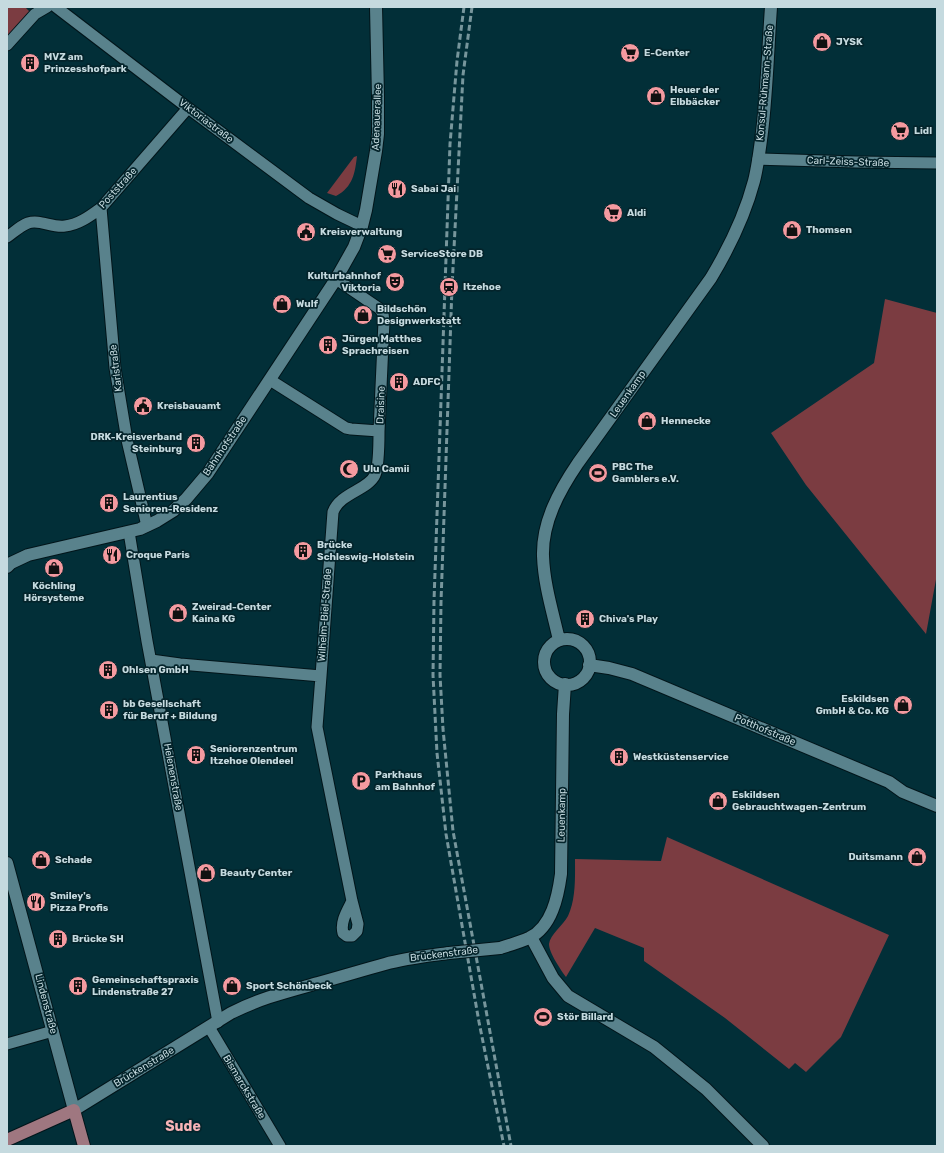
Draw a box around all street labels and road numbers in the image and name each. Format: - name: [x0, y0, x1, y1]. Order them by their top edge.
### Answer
- street label: Konsul-Rühmann-Straße: [754, 24, 776, 142]
- street label: Adenauerallee: [370, 83, 384, 151]
- street label: Viktoriastraße: [176, 97, 236, 146]
- street label: Carl-Zeiss-Straße: [807, 155, 890, 169]
- street label: Poststraße: [97, 165, 140, 211]
- street label: Karlstraße: [107, 343, 125, 392]
- street label: Leuenkamp: [608, 368, 648, 420]
- street label: Draisine: [374, 386, 388, 424]
- street label: Bahnhofstraße: [201, 413, 250, 478]
- street label: Wilhelm-Biel-Straße: [316, 568, 334, 662]
- street label: Potthofstraße: [733, 712, 798, 748]
- street label: Helenenstraße: [161, 742, 185, 812]
- street label: Leuenkamp: [556, 788, 568, 842]
- street label: Brückenstraße: [409, 944, 479, 964]
- street label: Lindenstraße: [32, 973, 60, 1036]
- street label: Brückenstraße: [112, 1044, 177, 1090]
- street label: Bismarckstraße: [220, 1053, 268, 1122]

